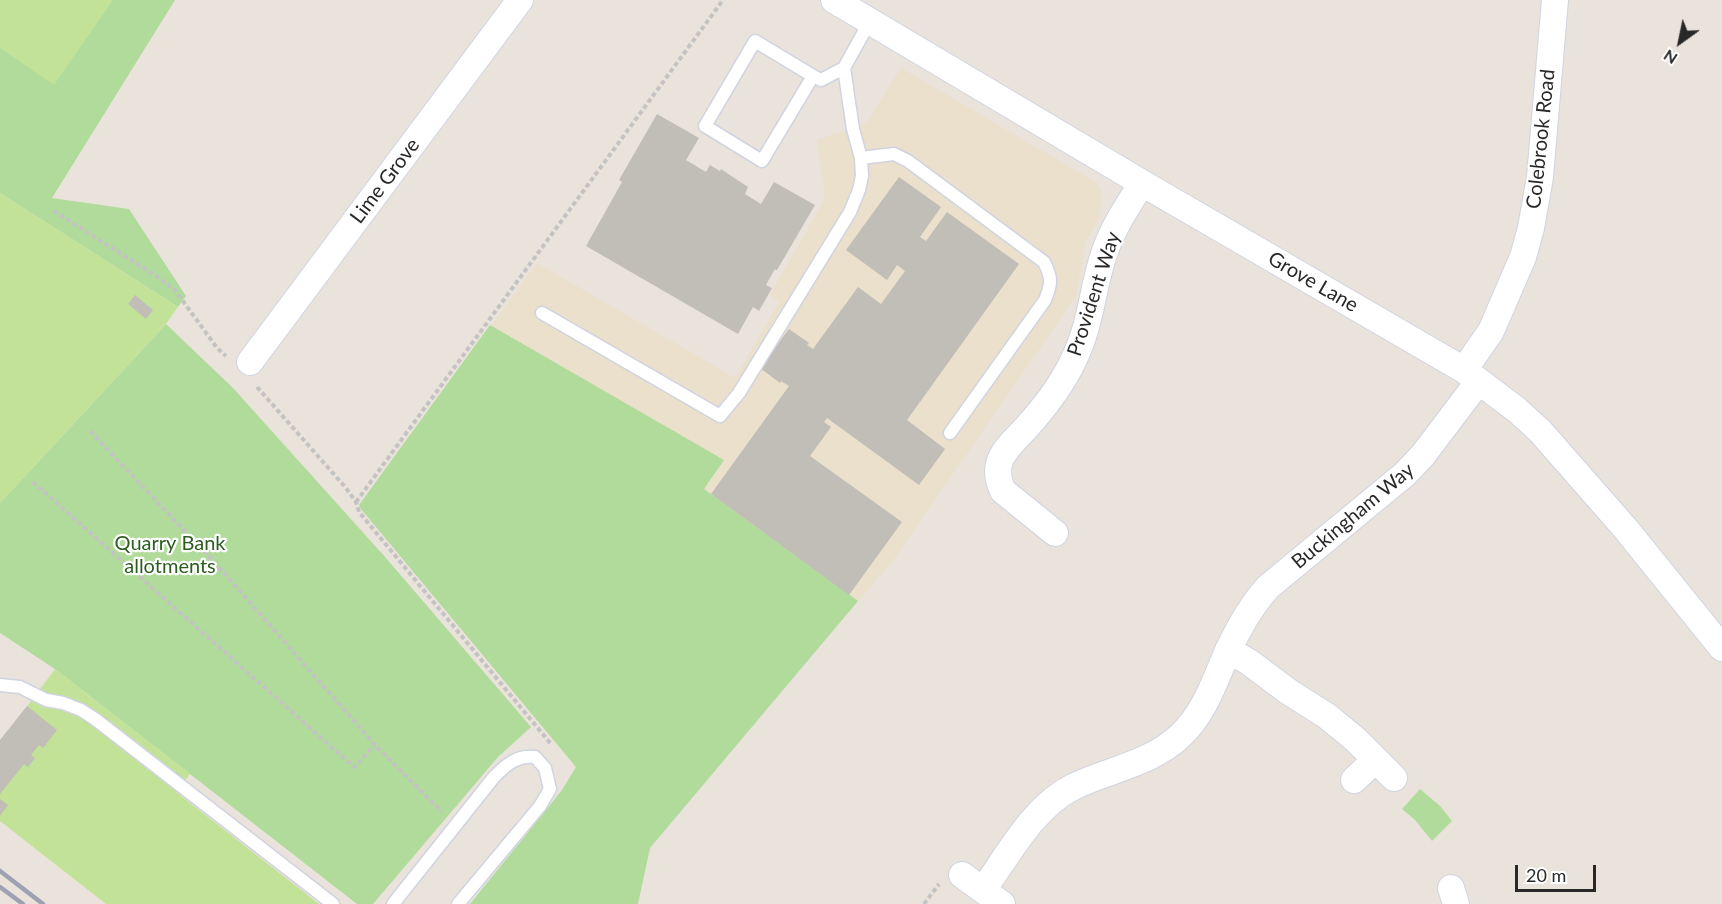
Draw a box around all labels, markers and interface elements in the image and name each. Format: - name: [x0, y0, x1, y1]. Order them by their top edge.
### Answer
- north arrow: [1650, 12, 1710, 72]
- text: N: [1660, 46, 1680, 69]
- street label: Colebrook Road: [1522, 68, 1560, 210]
- street label: Lime Grove: [345, 134, 425, 228]
- street label: Provident Way: [1063, 229, 1125, 359]
- street label: Grove Lane: [1264, 247, 1362, 317]
- street label: Buckingham Way: [1287, 458, 1419, 574]
- park label: Quarry Bank allotments: [115, 532, 225, 579]
- scale bar: [1518, 853, 1599, 891]
- text: 20 m: [1526, 864, 1566, 886]

